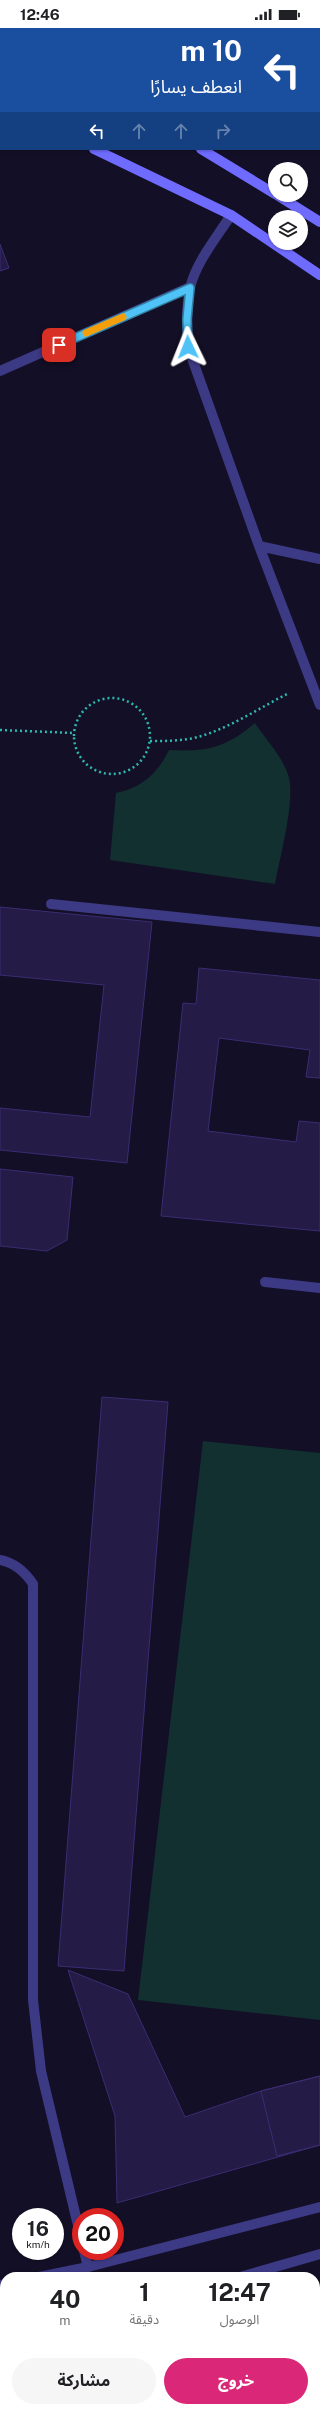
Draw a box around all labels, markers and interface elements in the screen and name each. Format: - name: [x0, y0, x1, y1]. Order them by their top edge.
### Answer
- text: 12:46: [20, 6, 60, 23]
- text: 10 m: [181, 34, 242, 67]
- icon: left: [256, 44, 308, 96]
- text: انعطف يسارًا: [150, 76, 242, 97]
- icon: left: [86, 120, 108, 142]
- icon: ahead: [128, 120, 150, 142]
- icon: ahead: [170, 120, 192, 142]
- icon: right: [212, 120, 234, 142]
- map controls: [268, 162, 308, 250]
- button: search: [268, 162, 308, 202]
- button: layers: [268, 210, 308, 250]
- position arrow: [167, 326, 209, 368]
- pin: [42, 328, 76, 362]
- icon: arrive: [48, 334, 70, 356]
- speed limit sign: 20: [72, 2208, 124, 2260]
- text: 16: [27, 2217, 49, 2241]
- text: km/h: [26, 2238, 50, 2250]
- text: 1: [139, 2278, 149, 2306]
- text: 12:47: [208, 2278, 271, 2306]
- text: 40: [49, 2285, 80, 2313]
- text: دقيقة: [129, 2312, 159, 2327]
- text: الوصول: [220, 2312, 259, 2327]
- text: m: [59, 2313, 70, 2328]
- button: مشاركة: [12, 2358, 156, 2404]
- button: خروج: [164, 2358, 308, 2404]

